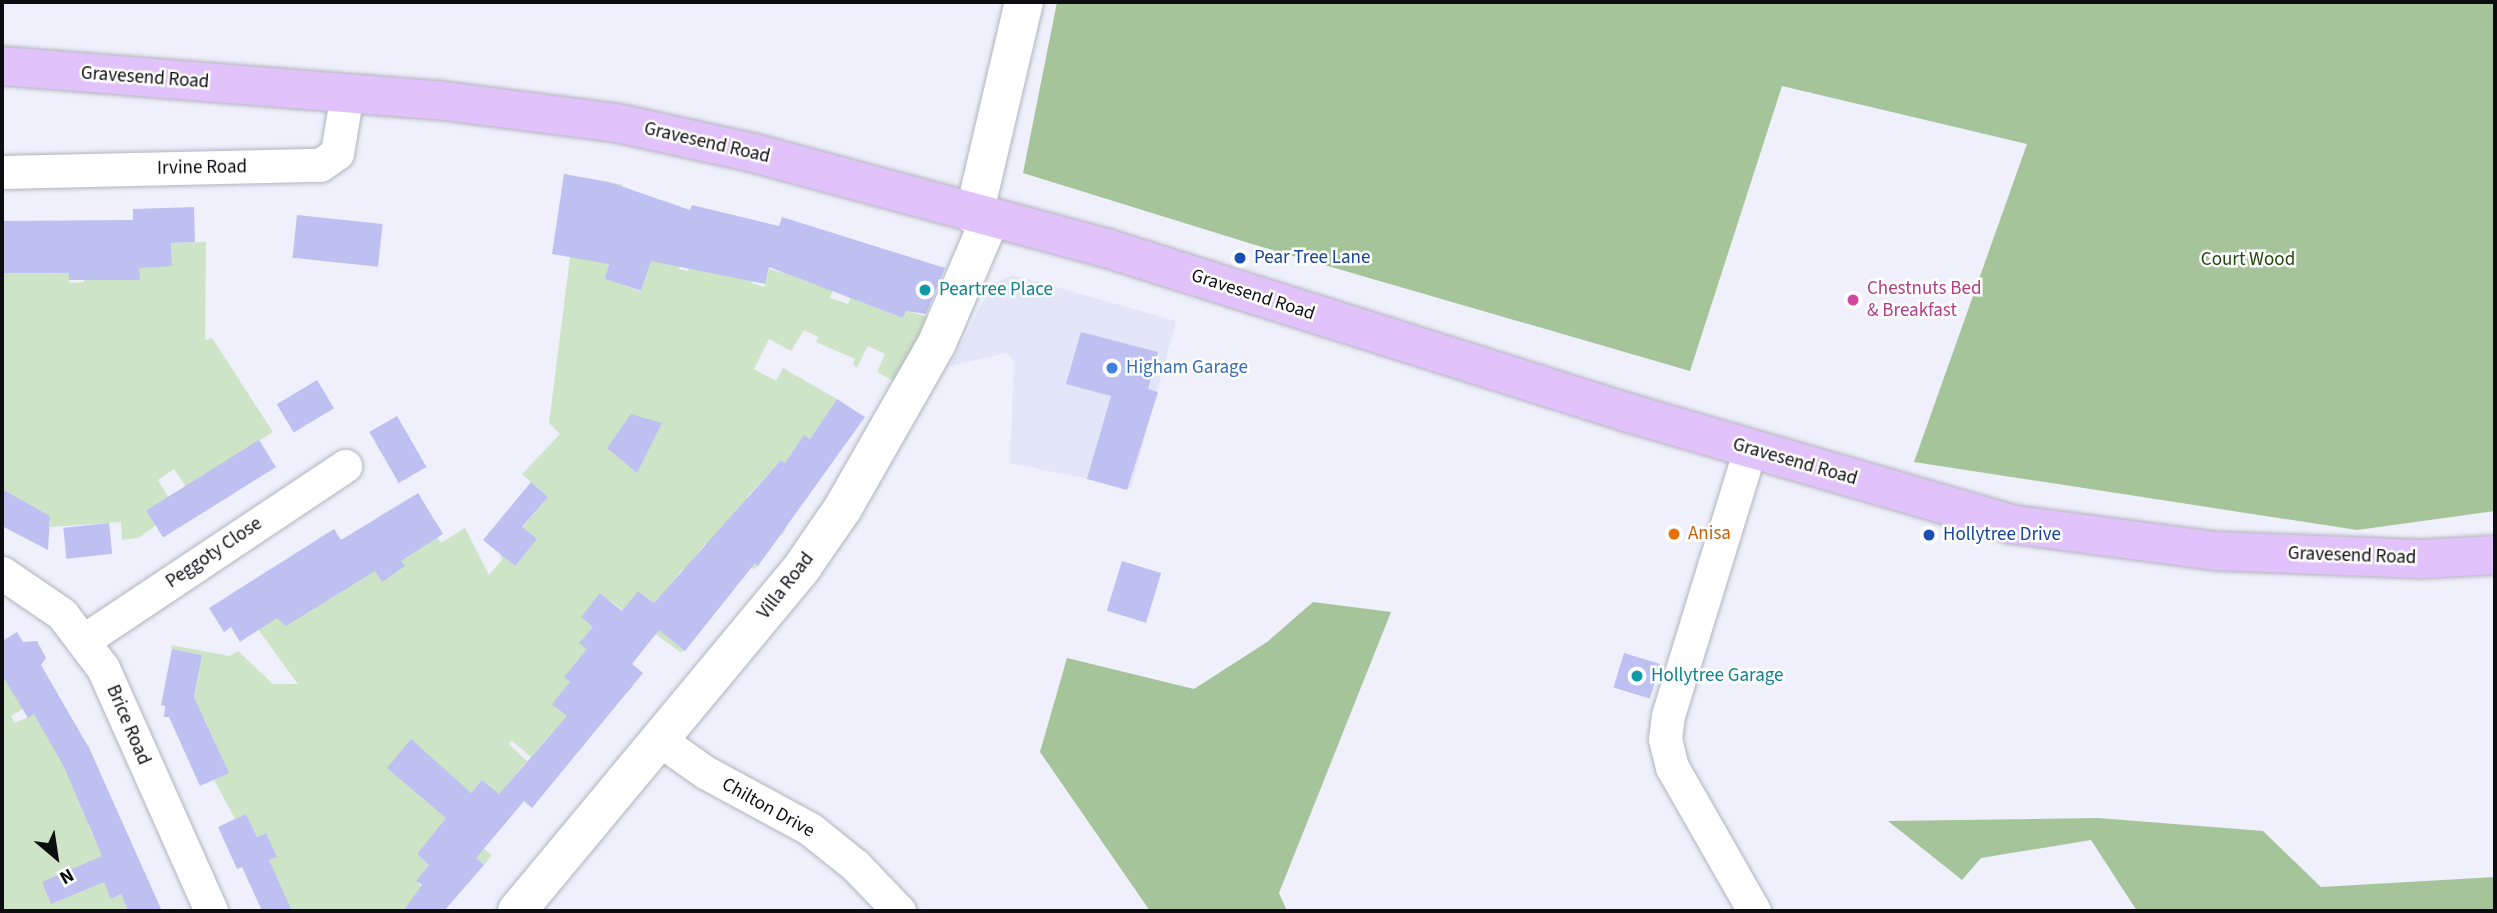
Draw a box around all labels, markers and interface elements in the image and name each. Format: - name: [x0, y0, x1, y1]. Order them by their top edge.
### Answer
- street label: Gravesend Road: [80, 62, 210, 94]
- street label: Gravesend Road: [642, 117, 772, 169]
- street label: Irvine Road: [157, 156, 247, 180]
- place label: Pear Tree Lane: [1254, 247, 1370, 269]
- park label: Court Wood: [2201, 249, 2295, 271]
- marker: Pear Tree Lane: [1232, 250, 1248, 266]
- street label: Gravesend Road: [1188, 264, 1318, 326]
- place label: Chestnuts Bed & Breakfast: [1867, 278, 1981, 322]
- place label: Peartree Place: [939, 279, 1053, 301]
- marker: Peartree Place: [917, 282, 933, 298]
- marker: Chestnuts Bed & Breakfast: [1845, 292, 1861, 308]
- place label: Higham Garage: [1126, 357, 1248, 379]
- marker: Higham Garage: [1104, 360, 1120, 376]
- street label: Gravesend Road: [1730, 433, 1860, 491]
- street label: Peggoty Close: [162, 513, 266, 593]
- place label: Anisa: [1688, 523, 1731, 545]
- place label: Hollytree Drive: [1943, 524, 2061, 546]
- marker: Anisa: [1666, 526, 1682, 542]
- marker: Hollytree Drive: [1921, 527, 1937, 543]
- street label: Gravesend Road: [2287, 542, 2417, 570]
- street label: Villa Road: [753, 548, 819, 624]
- place label: Hollytree Garage: [1651, 665, 1783, 687]
- marker: Hollytree Garage: [1629, 668, 1645, 684]
- street label: Brice Road: [101, 682, 155, 768]
- street label: Chilton Drive: [718, 773, 818, 843]
- north arrow: [21, 822, 91, 892]
- text: N: [54, 861, 79, 891]

